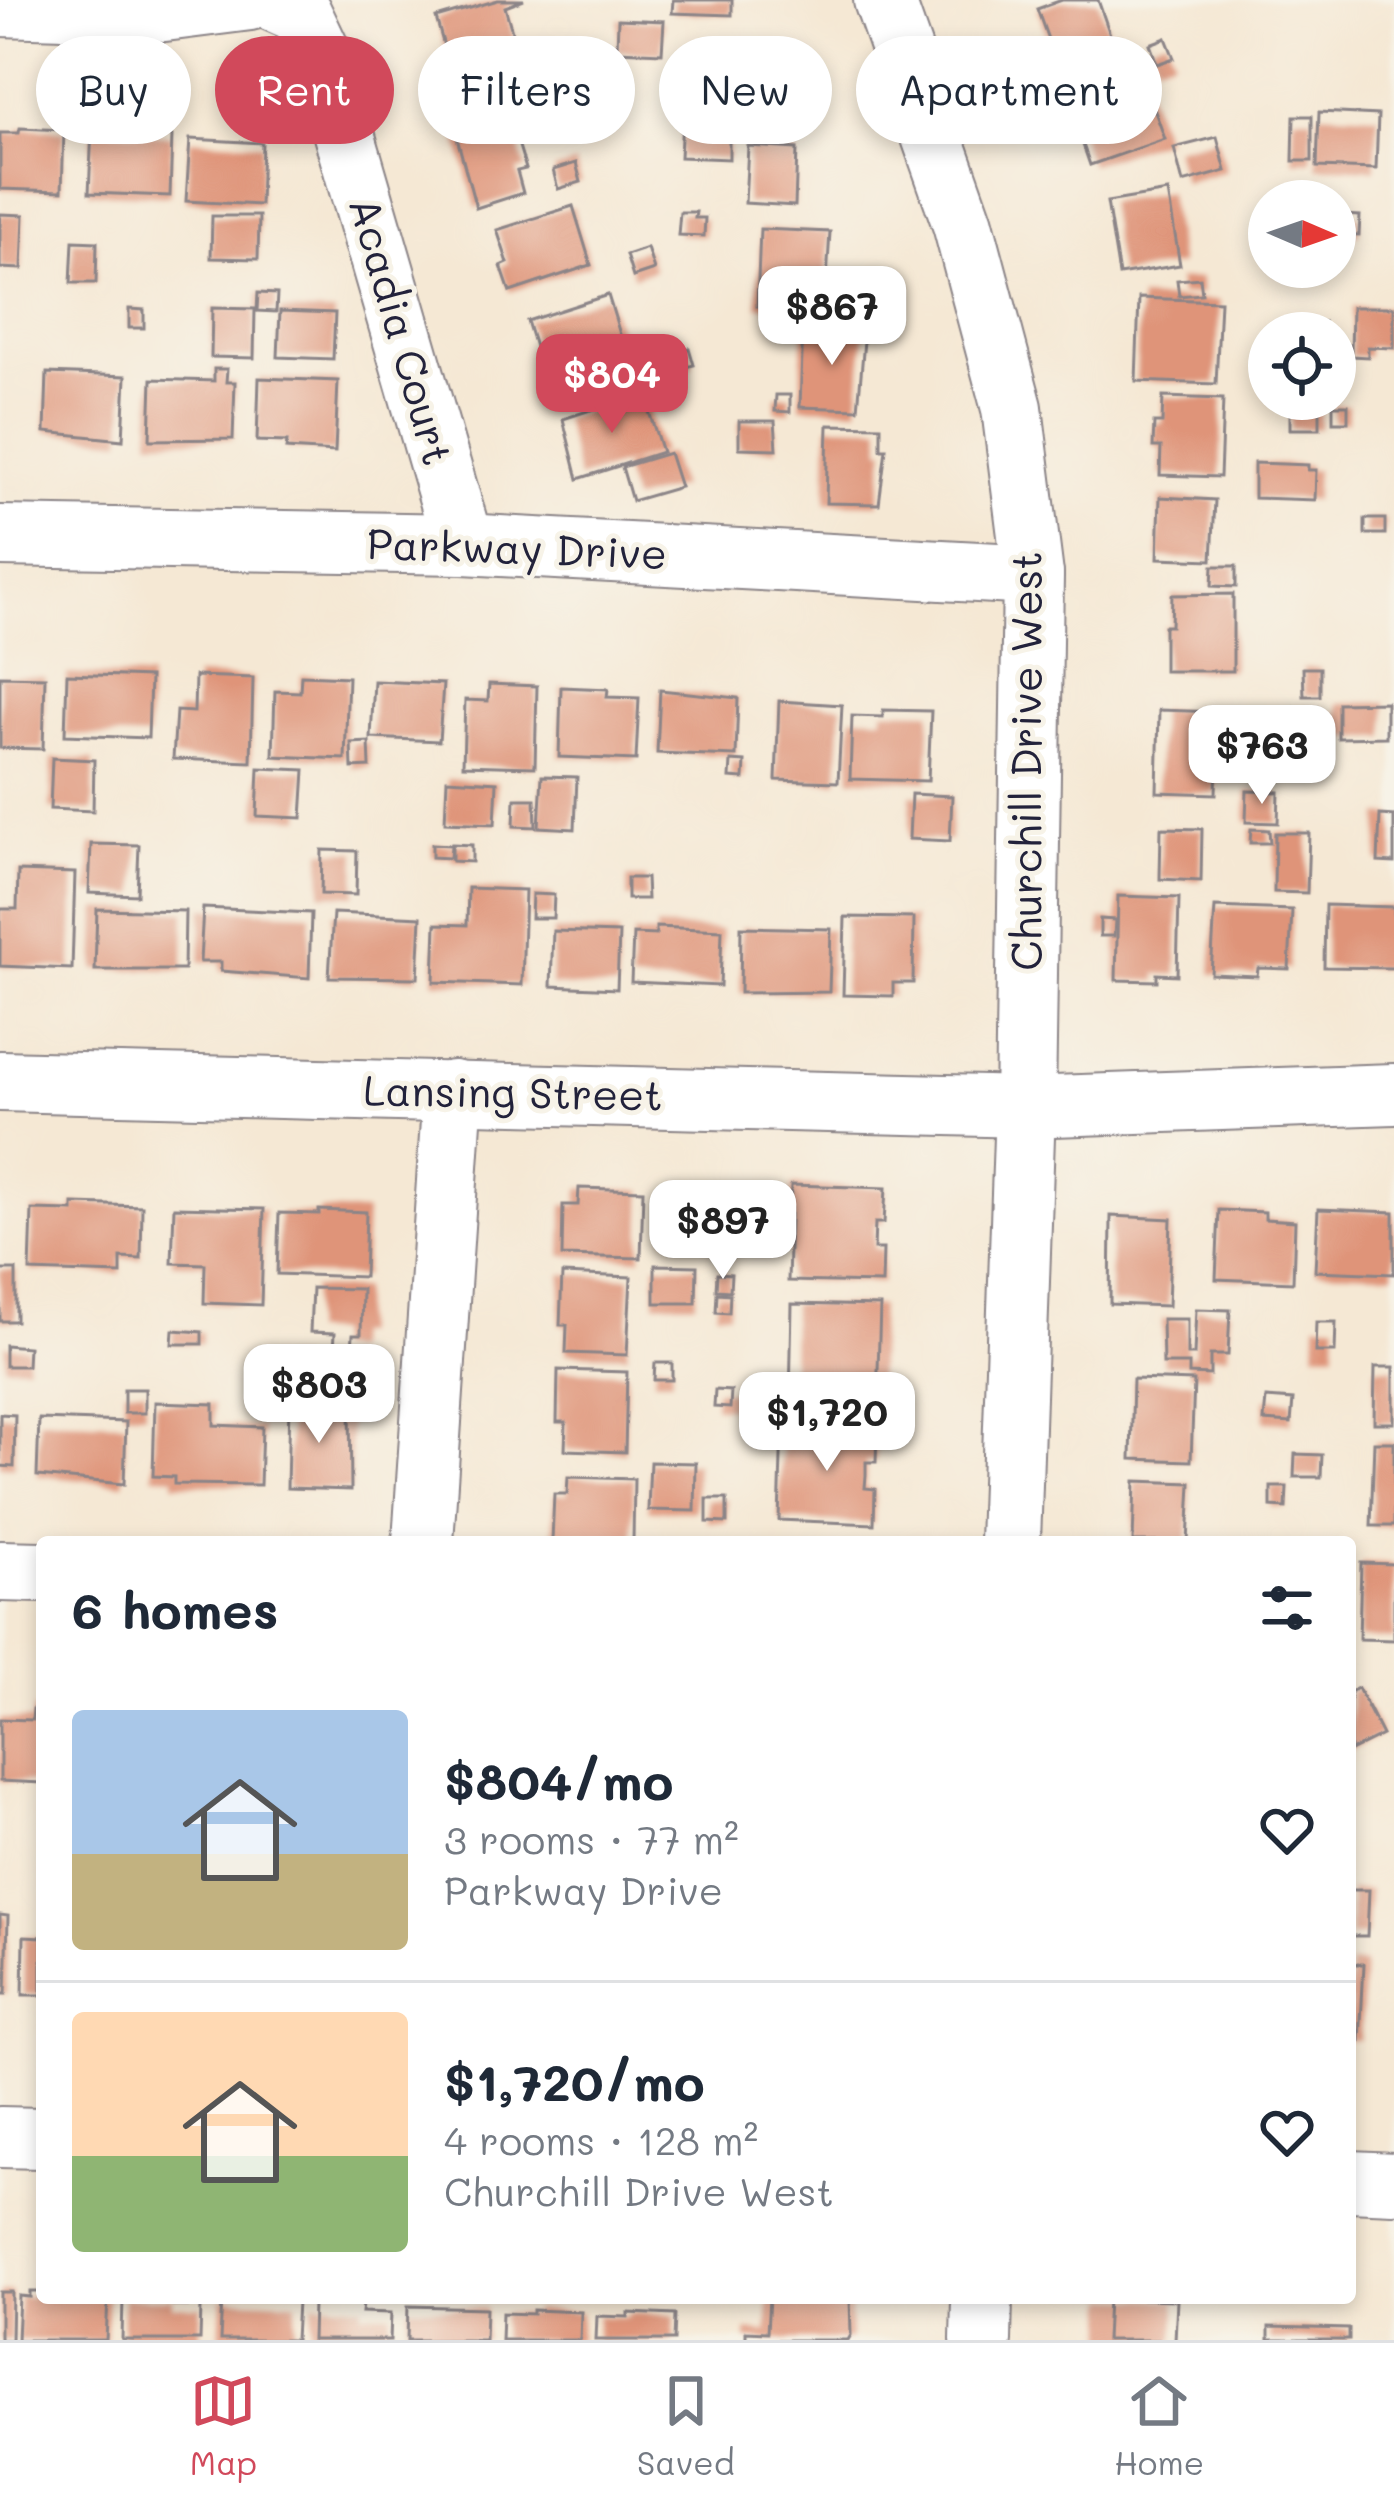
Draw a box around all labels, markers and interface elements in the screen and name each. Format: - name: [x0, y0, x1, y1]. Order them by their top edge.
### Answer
- chip: Buy: [36, 36, 191, 144]
- chip: Rent: [215, 36, 394, 144]
- chip: Filters: [418, 36, 635, 144]
- chip: New: [659, 36, 832, 144]
- chip: Apartment: [856, 36, 1162, 144]
- north arrow: [1248, 180, 1356, 288]
- map controls: [1248, 180, 1356, 420]
- street label: Acadia Court: [338, 190, 467, 471]
- pin: $867: [761, 266, 903, 368]
- text: $867: [785, 279, 879, 330]
- button: locate: [1248, 312, 1356, 420]
- pin: $804: [541, 334, 683, 436]
- text: $804: [563, 347, 661, 398]
- street label: Parkway Drive: [366, 515, 668, 580]
- street label: Churchill Drive West: [998, 551, 1053, 971]
- pin: $763: [1191, 705, 1333, 807]
- text: $763: [1216, 718, 1308, 769]
- street label: Lansing Street: [363, 1061, 663, 1122]
- pin: $897: [652, 1180, 794, 1282]
- text: $897: [676, 1193, 770, 1244]
- pin: $803: [248, 1344, 390, 1446]
- text: $803: [271, 1357, 367, 1408]
- pin: $1,720: [729, 1372, 925, 1474]
- text: $1,720: [766, 1385, 888, 1436]
- text: 6 homes: [72, 1575, 278, 1642]
- icon: filters: [1254, 1575, 1320, 1641]
- text: $804/mo: [444, 1746, 674, 1813]
- icon: home: [168, 1758, 312, 1902]
- icon: heart: [1254, 1797, 1320, 1863]
- text: 3 rooms · 77 m²: [444, 1813, 739, 1864]
- text: Parkway Drive: [444, 1864, 723, 1915]
- text: $1,720/mo: [444, 2047, 705, 2114]
- icon: home: [168, 2060, 312, 2204]
- icon: heart: [1254, 2099, 1320, 2165]
- text: 4 rooms · 128 m²: [444, 2114, 758, 2165]
- text: Churchill Drive West: [444, 2165, 834, 2216]
- tab: Map: [190, 2368, 257, 2483]
- tab: Saved: [637, 2368, 735, 2483]
- tab: Home: [1114, 2368, 1204, 2483]

